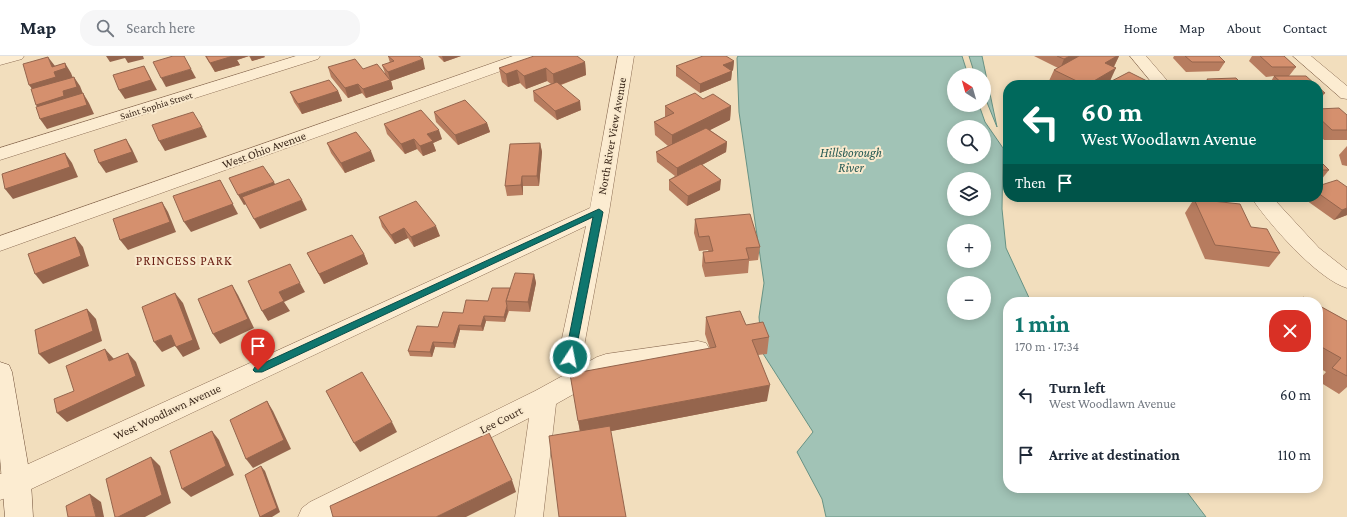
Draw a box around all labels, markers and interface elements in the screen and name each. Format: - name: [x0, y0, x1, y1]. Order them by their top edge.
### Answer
- search box: [80, 10, 360, 46]
- text: Map: [20, 17, 56, 38]
- icon: search: [94, 17, 116, 39]
- text: Search here: [126, 20, 195, 36]
- text: Home: [1124, 20, 1157, 36]
- text: Map: [1179, 20, 1205, 36]
- text: About: [1227, 20, 1261, 36]
- text: Contact: [1283, 20, 1327, 36]
- north arrow: [947, 68, 991, 112]
- map controls: [947, 68, 991, 320]
- street label: North River View Avenue: [595, 76, 629, 196]
- street label: Saint Sophia Street: [119, 89, 194, 122]
- icon: left: [1015, 96, 1067, 148]
- text: 60 m: [1081, 96, 1142, 127]
- button: search: [947, 120, 991, 164]
- street label: West Ohio Avenue: [220, 128, 308, 172]
- text: West Woodlawn Avenue: [1081, 129, 1256, 149]
- water label: Hillsborough River: [820, 145, 882, 175]
- button: layers: [947, 172, 991, 216]
- icon: arrive: [1054, 172, 1076, 194]
- text: Then: [1015, 175, 1046, 191]
- button: +: [947, 224, 991, 268]
- district label: PRINCESS PARK: [136, 253, 232, 268]
- button: −: [947, 276, 991, 320]
- text: 1 min: [1015, 310, 1070, 337]
- button: close: [1269, 310, 1311, 352]
- pin: [241, 329, 275, 370]
- icon: arrive: [247, 335, 269, 357]
- position arrow: [549, 336, 591, 378]
- text: 170 m · 17:34: [1015, 339, 1079, 354]
- text: Turn left: [1049, 380, 1105, 396]
- street label: West Woodlawn Avenue: [111, 381, 223, 443]
- icon: left: [1015, 384, 1037, 406]
- text: 60 m: [1280, 387, 1311, 403]
- text: West Woodlawn Avenue: [1049, 396, 1176, 411]
- street label: Lee Court: [477, 403, 526, 437]
- icon: arrive: [1015, 444, 1037, 466]
- text: Arrive at destination: [1049, 447, 1180, 463]
- text: 110 m: [1278, 447, 1311, 463]

